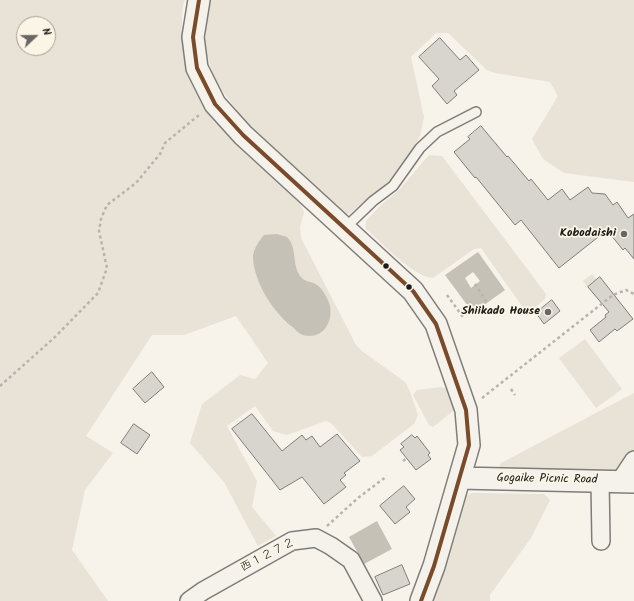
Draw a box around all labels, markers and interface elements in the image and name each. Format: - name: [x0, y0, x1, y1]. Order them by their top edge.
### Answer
- north arrow: [16, 16, 56, 56]
- text: N: [37, 25, 56, 38]
- place label: Kobodaishi: [560, 227, 616, 241]
- marker: Kobodaishi: [619, 229, 629, 239]
- unlabelled marker: [381, 261, 391, 271]
- unlabelled marker: [404, 282, 414, 292]
- place label: Shiikado House: [461, 305, 540, 319]
- marker: Shiikado House: [543, 307, 553, 317]
- street label: Gogaike Picnic Road: [496, 472, 598, 488]
- street label: 西１２７２: [238, 536, 298, 576]

